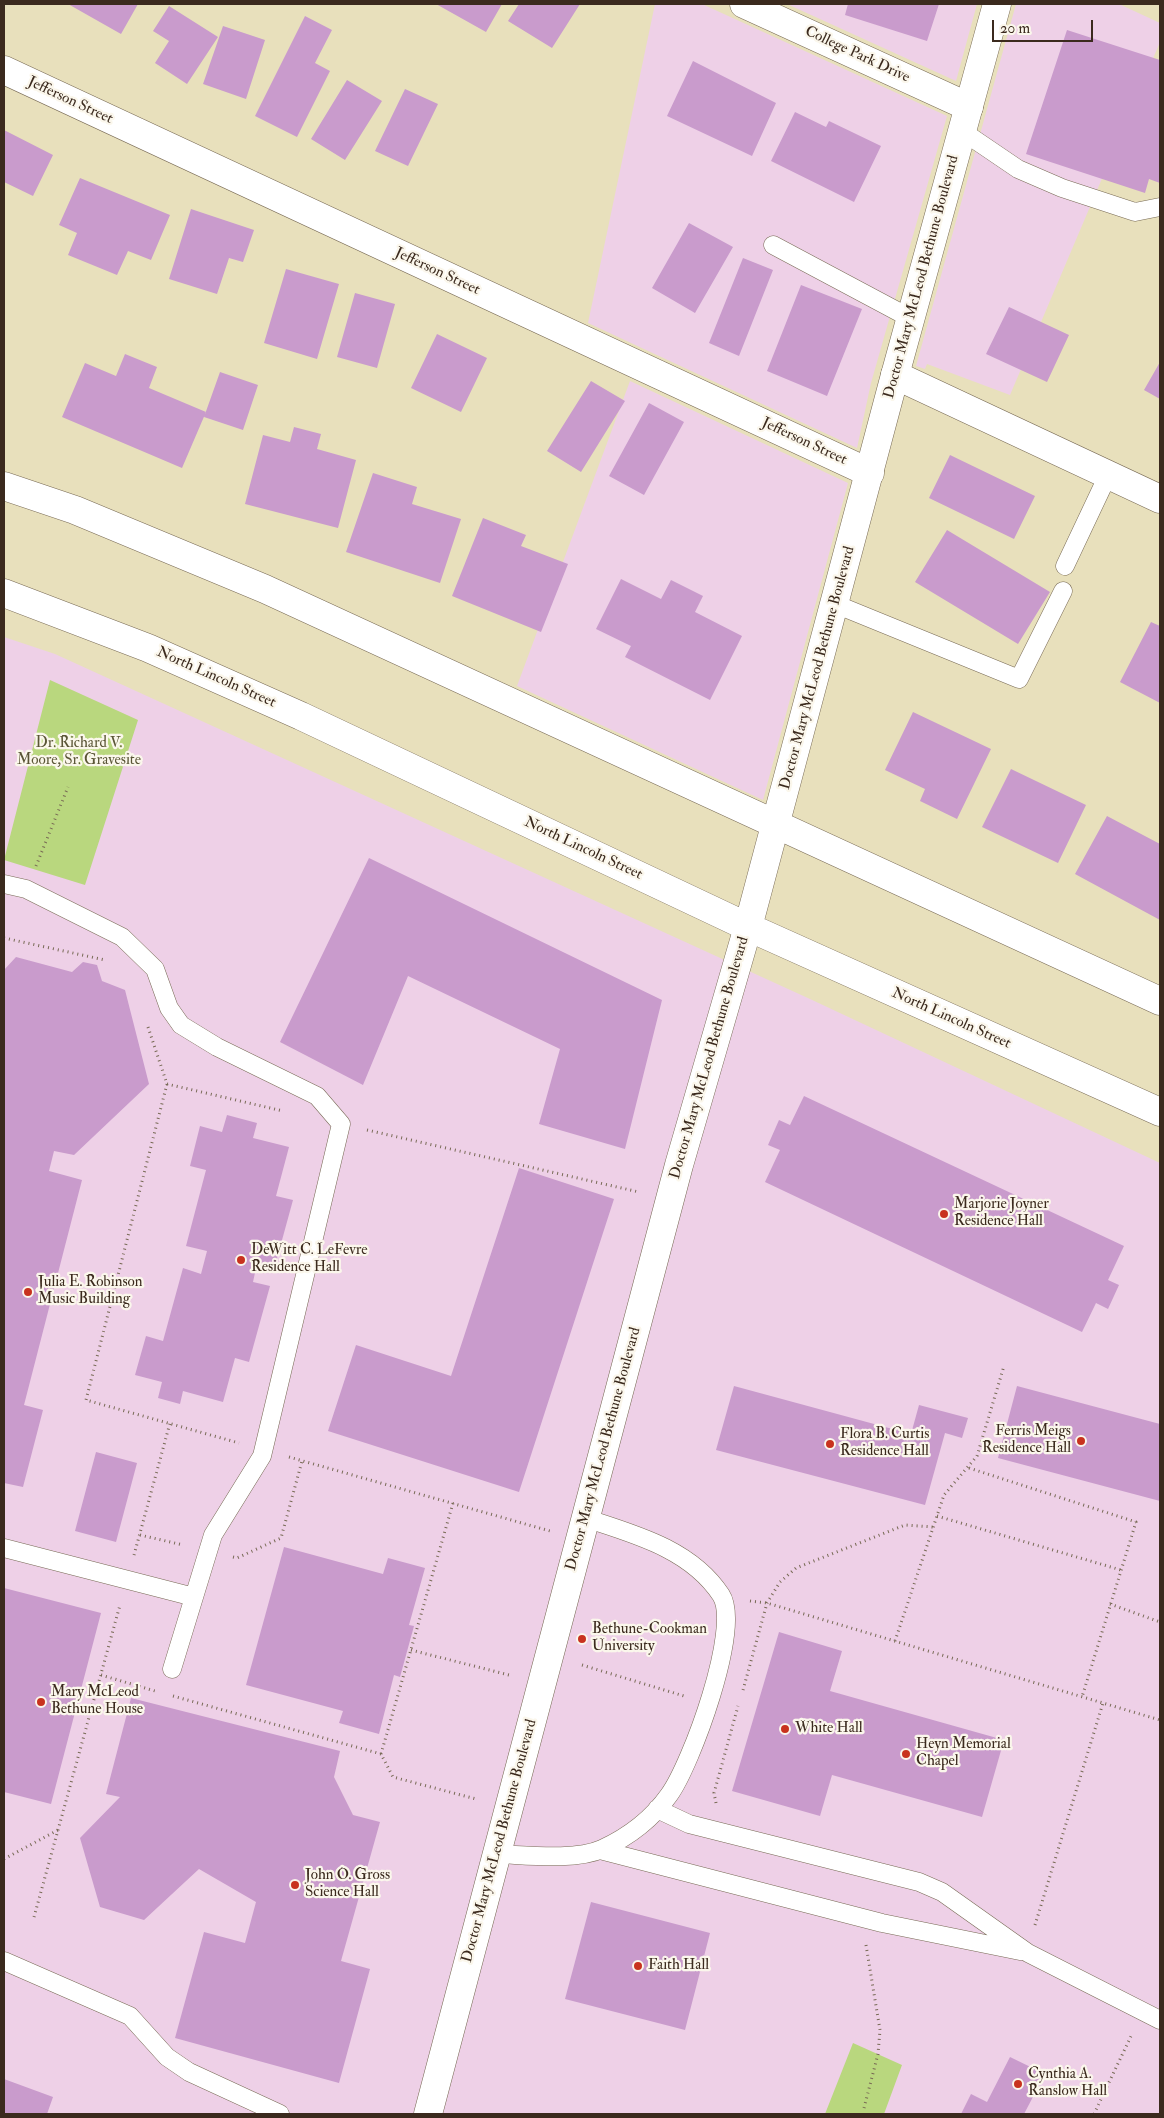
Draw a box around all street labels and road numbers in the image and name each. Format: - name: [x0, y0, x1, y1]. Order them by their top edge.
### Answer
- street label: College Park Drive: [802, 23, 912, 87]
- street label: Jefferson Street: [25, 73, 115, 129]
- street label: Doctor Mary McLeod Bethune Boulevard: [881, 153, 963, 401]
- street label: Jefferson Street: [392, 244, 482, 300]
- street label: Jefferson Street: [759, 414, 849, 470]
- street label: Doctor Mary McLeod Bethune Boulevard: [777, 544, 859, 792]
- street label: North Lincoln Street: [154, 644, 278, 712]
- street label: North Lincoln Street: [521, 814, 645, 884]
- street label: Doctor Mary McLeod Bethune Boulevard: [667, 935, 753, 1181]
- street label: North Lincoln Street: [889, 985, 1013, 1053]
- street label: Doctor Mary McLeod Bethune Boulevard: [563, 1325, 645, 1573]
- street label: Doctor Mary McLeod Bethune Boulevard: [459, 1717, 541, 1965]

